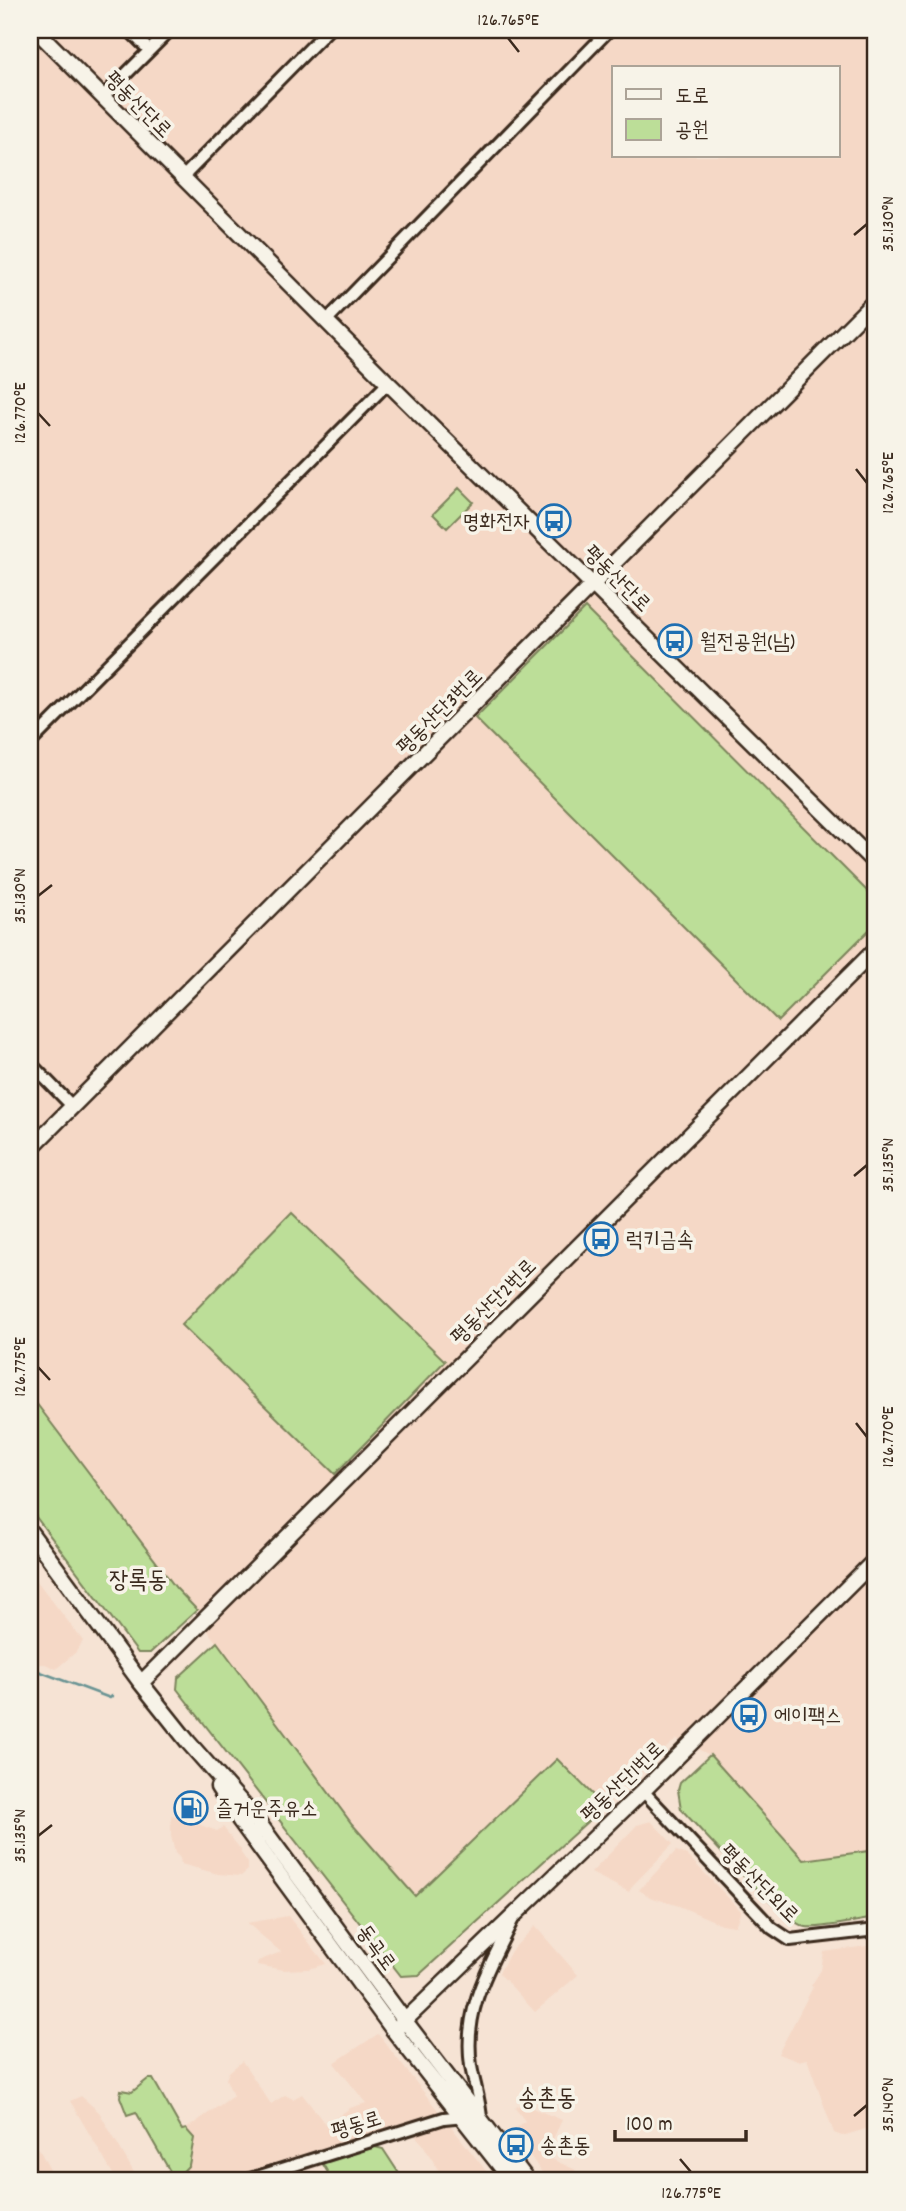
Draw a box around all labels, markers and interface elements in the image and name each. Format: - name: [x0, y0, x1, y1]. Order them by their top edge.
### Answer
- text: 126.765°E: [477, 9, 539, 34]
- street label: 평동산단로: [96, 66, 177, 147]
- legend: [612, 66, 839, 158]
- text: 도로: [675, 83, 709, 113]
- text: 공원: [675, 117, 709, 147]
- text: 35.130°N: [877, 196, 902, 252]
- text: 126.770°E: [9, 382, 34, 444]
- text: 126.765°E: [877, 452, 902, 514]
- bus stop icon: 명화전자: [535, 502, 573, 540]
- place label: 명화전자: [462, 509, 530, 539]
- street label: 평동산단로: [575, 540, 656, 621]
- bus stop icon: 월전공원(남): [656, 622, 694, 660]
- place label: 월전공원(남): [700, 629, 795, 659]
- street label: 평동산단3번로: [391, 663, 491, 763]
- text: 35.130°N: [9, 868, 34, 924]
- text: 35.135°N: [877, 1138, 902, 1192]
- bus stop icon: 럭키금속: [582, 1220, 620, 1258]
- place label: 럭키금속: [626, 1227, 694, 1257]
- street label: 평동산단2번로: [445, 1253, 545, 1353]
- text: 126.775°E: [9, 1337, 34, 1397]
- text: 126.770°E: [877, 1406, 902, 1468]
- district label: 장록동: [109, 1565, 167, 1599]
- bus stop icon: 에이팩스: [730, 1696, 768, 1734]
- place label: 에이팩스: [774, 1703, 842, 1733]
- street label: 평동산단1번로: [576, 1736, 673, 1831]
- fuel station icon: 즐거운주유소: [172, 1789, 210, 1827]
- place label: 즐거운주유소: [216, 1796, 317, 1826]
- text: 35.135°N: [9, 1809, 34, 1863]
- street label: 평동산단외로: [711, 1839, 804, 1932]
- street label: 동곡로: [348, 1919, 402, 1978]
- text: 35.140°N: [877, 2077, 902, 2133]
- district label: 송촌동: [518, 2083, 576, 2117]
- scale bar: [615, 2099, 747, 2143]
- street label: 평동로: [328, 2105, 386, 2149]
- text: 100 m: [626, 2111, 673, 2141]
- bus stop icon: 송촌동: [497, 2126, 535, 2164]
- place label: 송촌동: [540, 2133, 591, 2163]
- text: 126.775°E: [661, 2182, 721, 2207]

